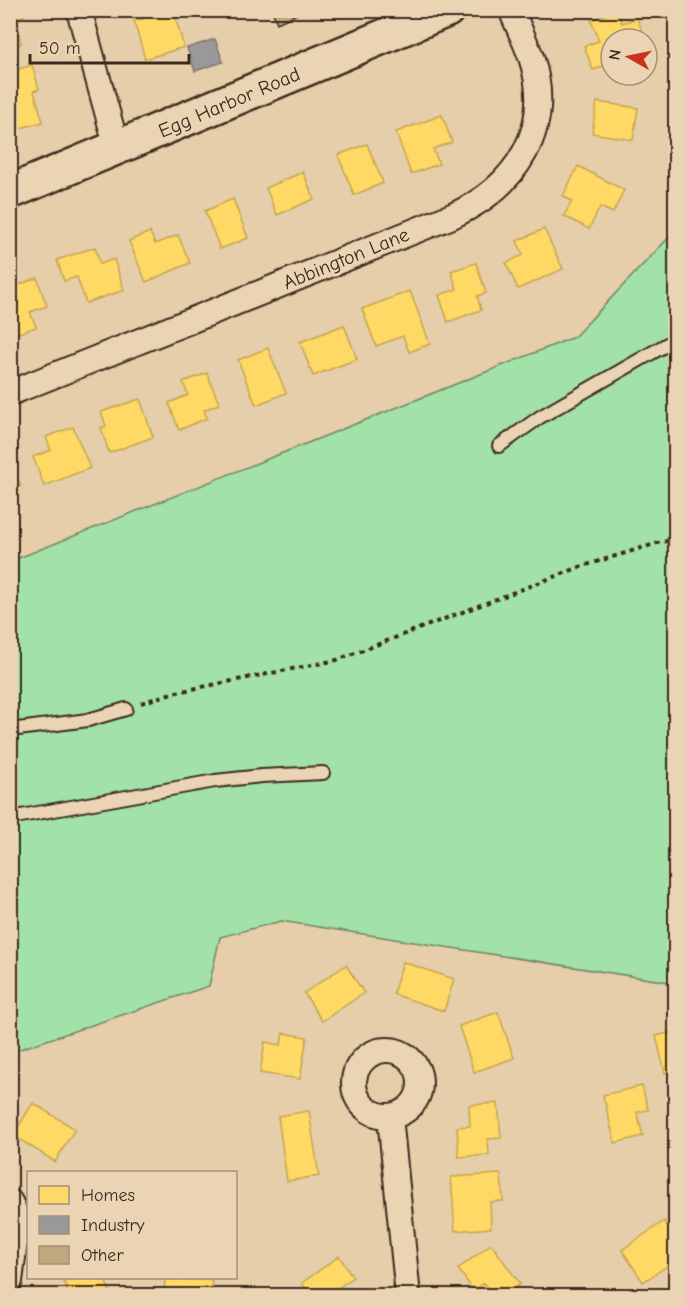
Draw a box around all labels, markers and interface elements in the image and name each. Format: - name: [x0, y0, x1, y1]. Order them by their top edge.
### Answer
- scale bar: [30, 27, 189, 65]
- north arrow: [599, 27, 659, 87]
- text: 50 m: [39, 38, 81, 59]
- text: N: [605, 48, 625, 61]
- street label: Egg Harbor Road: [155, 62, 304, 143]
- street label: Abbington Lane: [280, 223, 413, 294]
- legend: [27, 1171, 237, 1279]
- text: Homes: [81, 1185, 135, 1206]
- text: Industry: [81, 1215, 146, 1236]
- text: Other: [81, 1245, 124, 1266]

